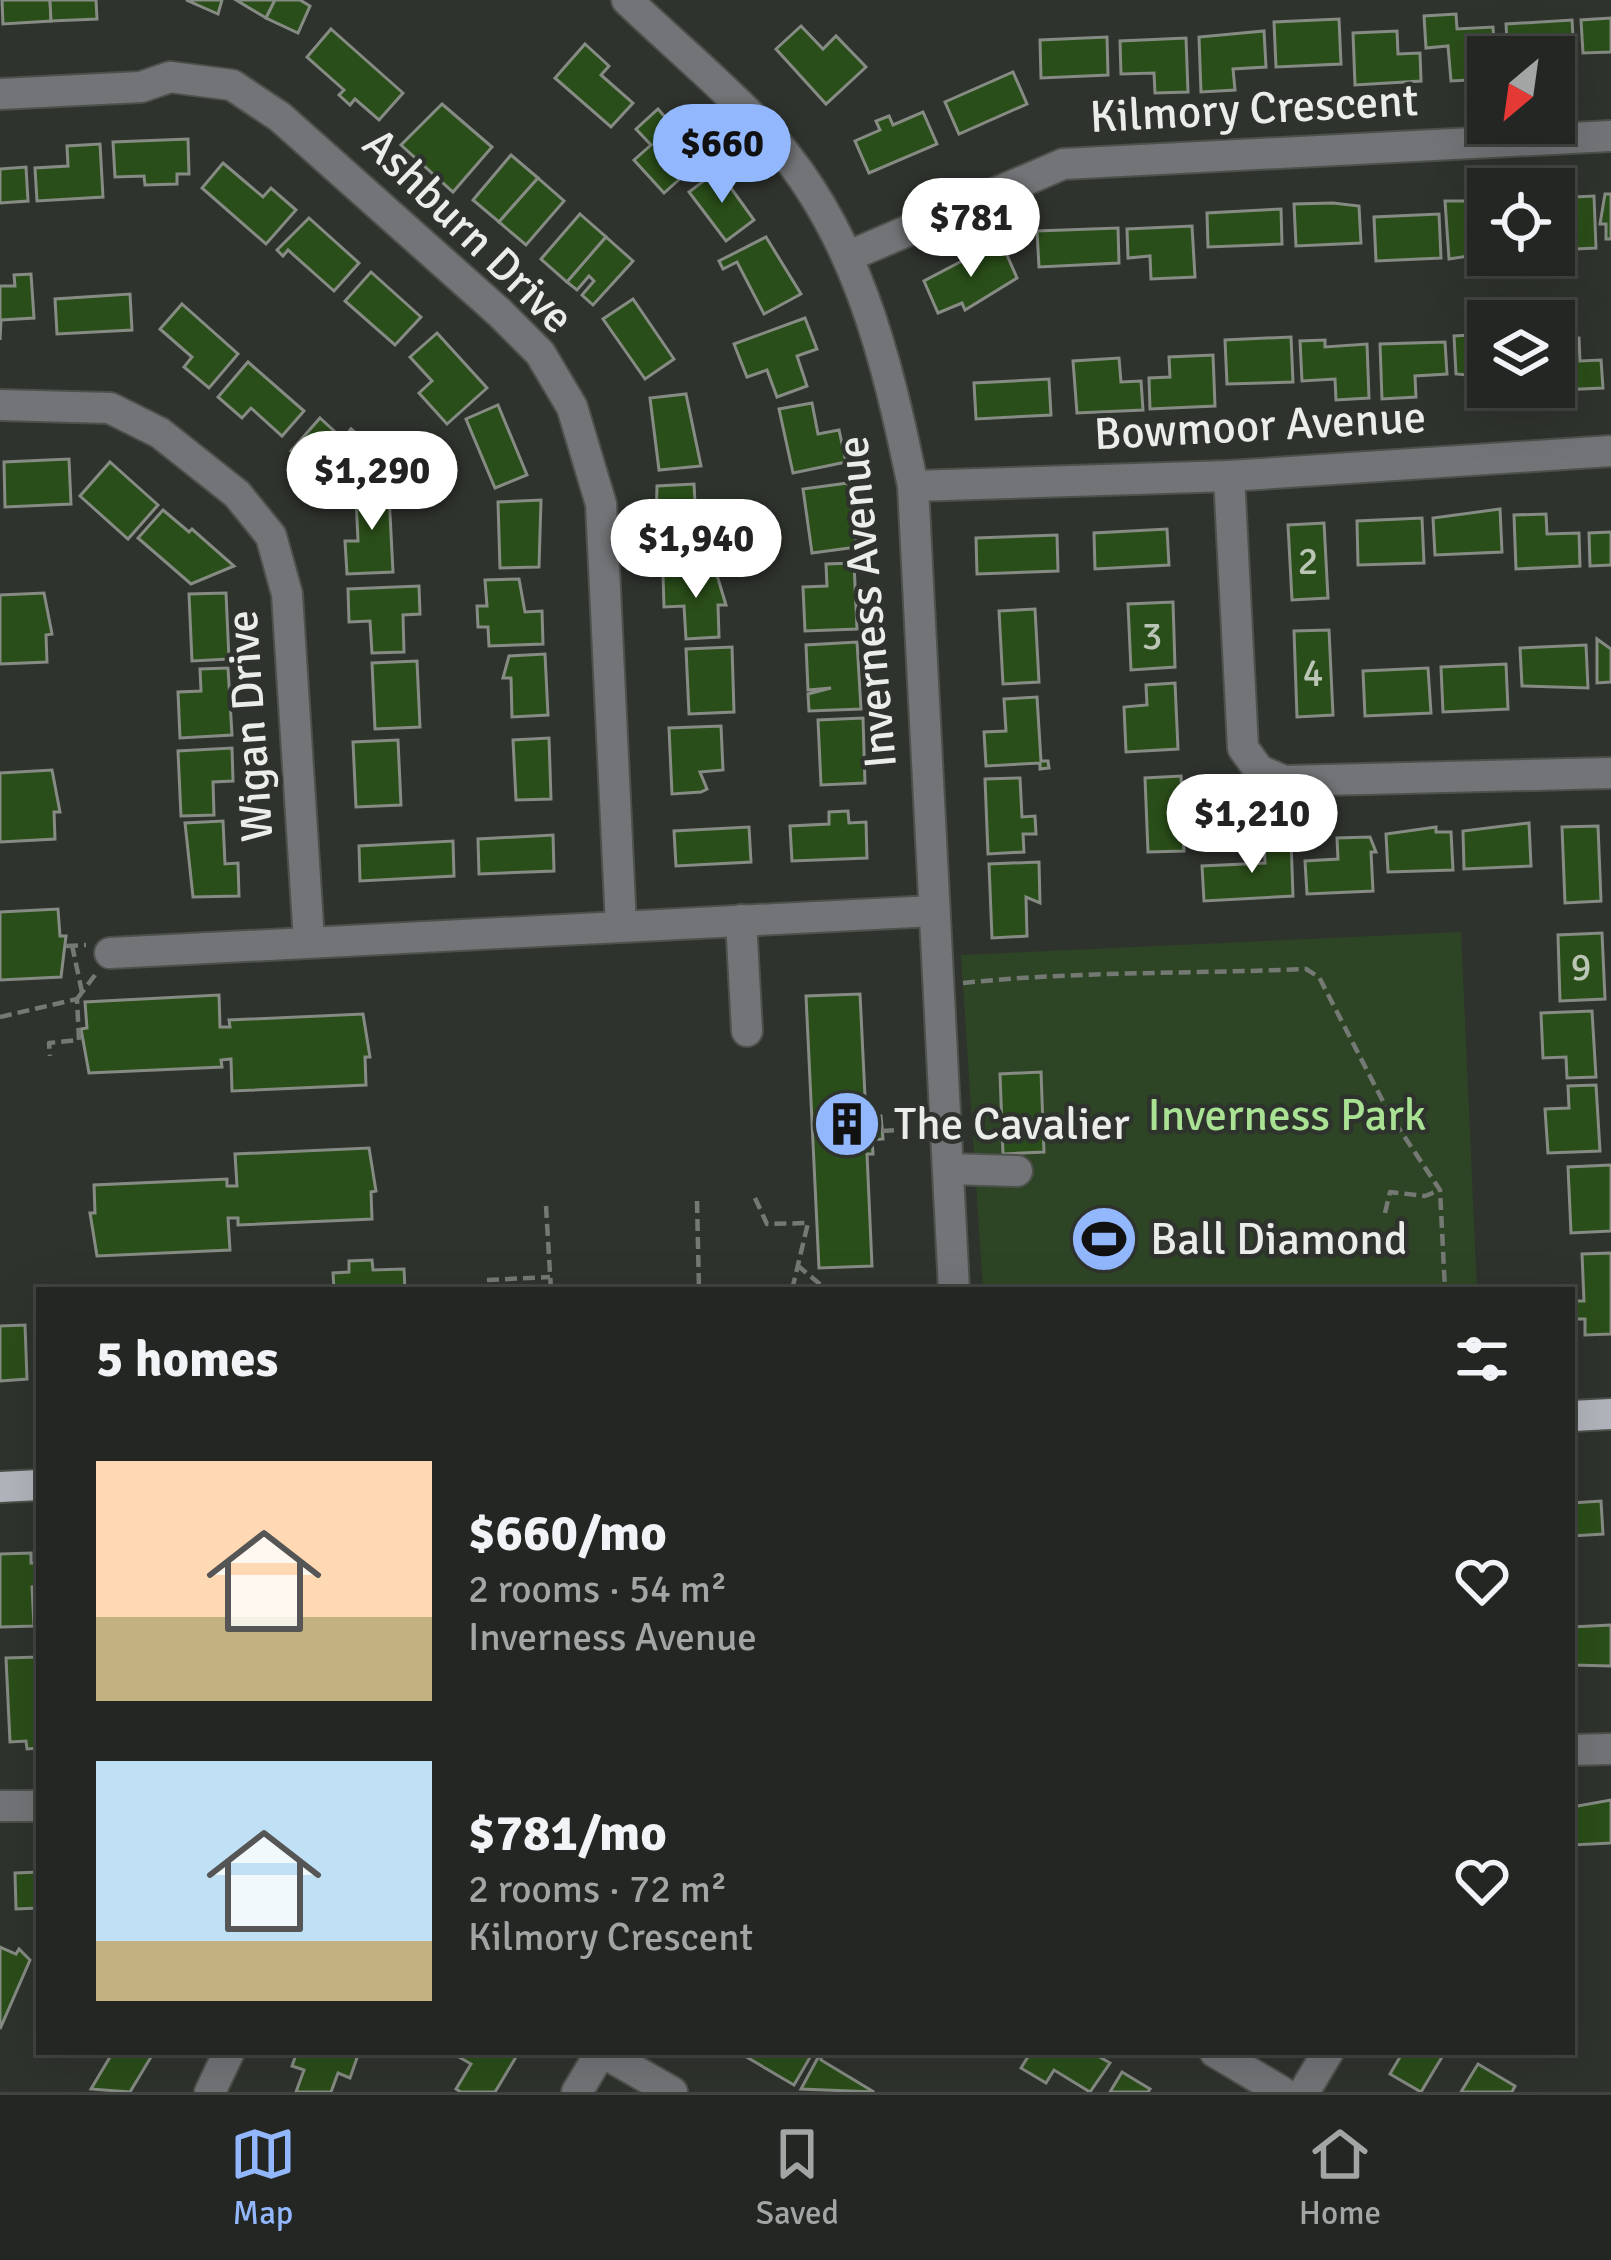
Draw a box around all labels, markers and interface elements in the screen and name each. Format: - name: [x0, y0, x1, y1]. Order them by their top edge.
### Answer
- north arrow: [1467, 36, 1575, 144]
- map controls: [1467, 36, 1575, 408]
- street label: Kilmory Crescent: [1088, 73, 1420, 145]
- pin: $660: [651, 104, 793, 206]
- street label: Ashburn Drive: [351, 117, 585, 345]
- text: $660: [680, 119, 764, 167]
- button: locate: [1467, 168, 1575, 276]
- pin: $781: [900, 178, 1042, 280]
- text: $781: [929, 193, 1013, 241]
- button: layers: [1467, 300, 1575, 408]
- street label: Bowmoor Avenue: [1092, 390, 1428, 462]
- pin: $1,290: [274, 431, 470, 533]
- street label: Inverness Avenue: [825, 434, 909, 770]
- text: $1,290: [314, 446, 430, 494]
- pin: $1,940: [598, 499, 794, 601]
- text: $1,940: [638, 514, 754, 562]
- house number: 2: [1297, 537, 1319, 585]
- street label: Wigan Drive: [214, 608, 286, 844]
- house number: 3: [1141, 612, 1163, 660]
- house number: 4: [1302, 649, 1324, 697]
- pin: $1,210: [1154, 774, 1350, 876]
- text: $1,210: [1194, 789, 1310, 837]
- house number: 9: [1570, 943, 1592, 991]
- park label: Inverness Park: [1148, 1088, 1426, 1143]
- building icon: The Cavalier: [812, 1089, 882, 1159]
- place label: The Cavalier: [894, 1097, 1130, 1152]
- sports icon: Ball Diamond: [1069, 1204, 1139, 1274]
- place label: Ball Diamond: [1150, 1212, 1408, 1267]
- icon: filters: [1449, 1326, 1515, 1392]
- text: 5 homes: [96, 1328, 278, 1391]
- text: $660/mo: [468, 1502, 667, 1565]
- icon: home: [192, 1509, 336, 1653]
- icon: heart: [1449, 1548, 1515, 1614]
- text: 2 rooms · 54 m²: [468, 1565, 727, 1613]
- text: Inverness Avenue: [468, 1613, 757, 1661]
- text: $781/mo: [468, 1802, 667, 1865]
- icon: home: [192, 1809, 336, 1953]
- icon: heart: [1449, 1848, 1515, 1914]
- text: 2 rooms · 72 m²: [468, 1865, 727, 1913]
- text: Kilmory Crescent: [468, 1913, 753, 1961]
- tab: Map: [230, 2121, 296, 2234]
- tab: Saved: [756, 2121, 839, 2234]
- tab: Home: [1299, 2121, 1381, 2234]

